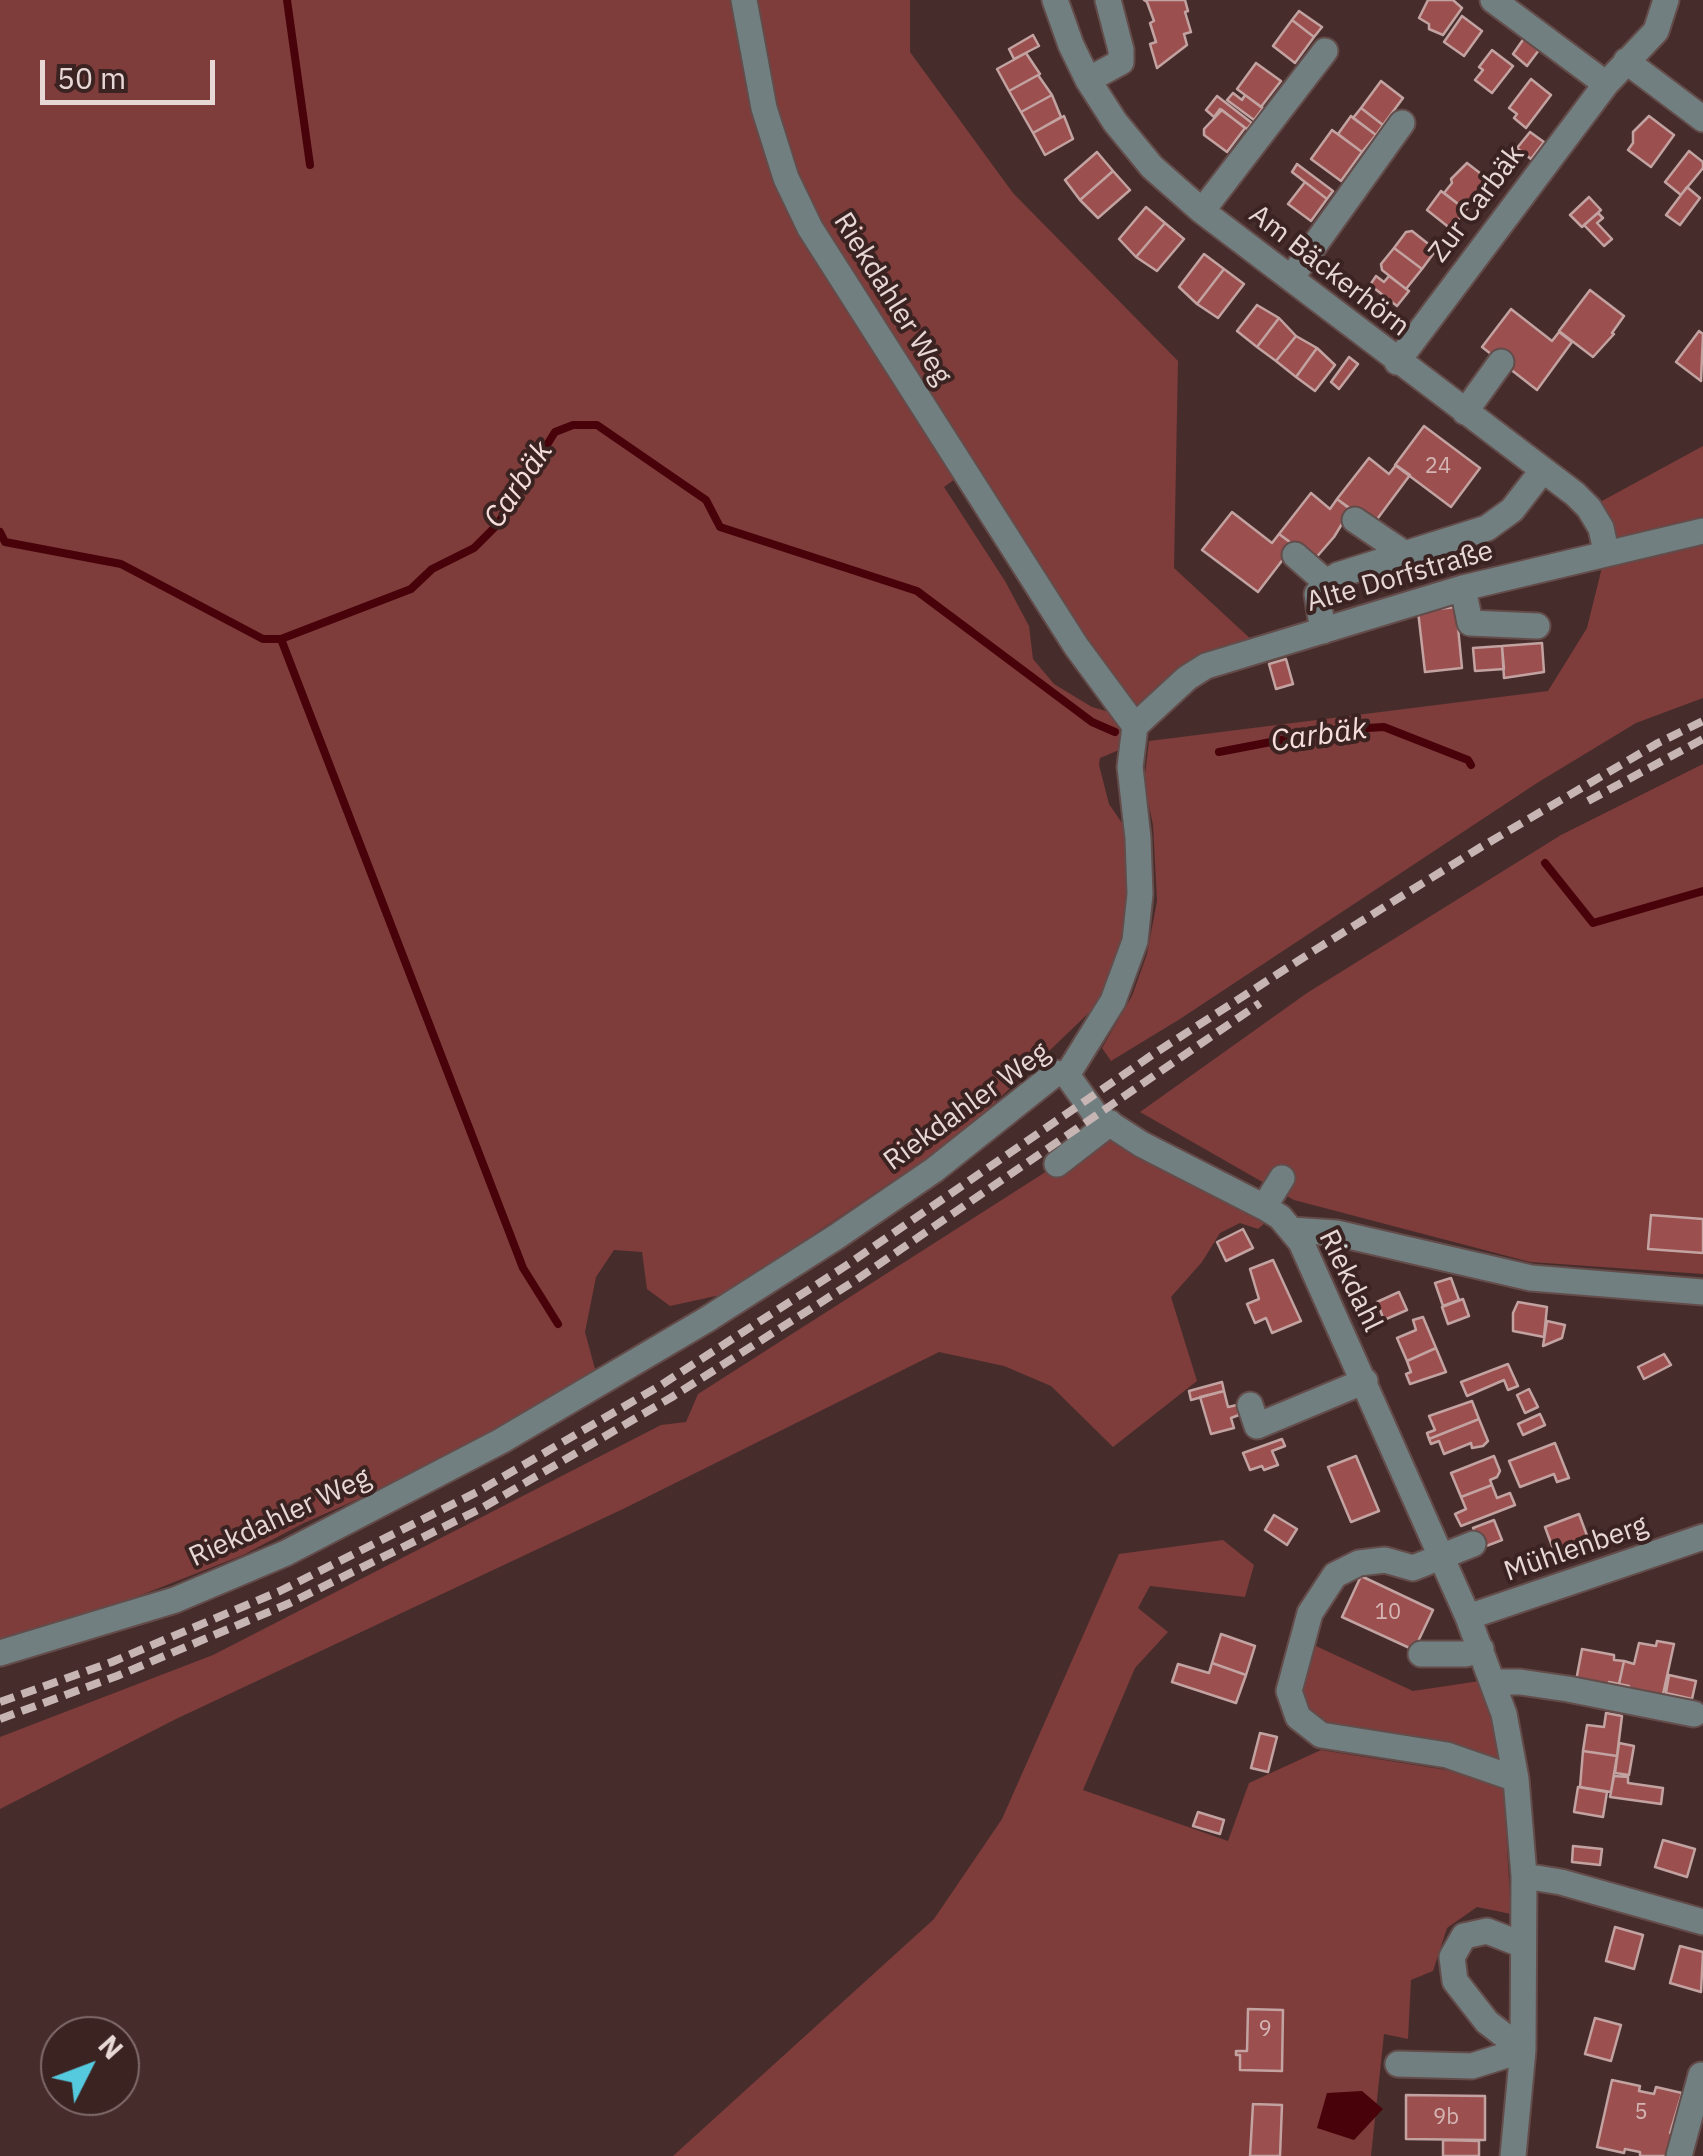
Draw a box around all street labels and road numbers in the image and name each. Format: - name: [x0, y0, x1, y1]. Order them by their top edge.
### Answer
- street label: Zur Carbäk: [1422, 139, 1532, 269]
- street label: Am Bäckerhörn: [1242, 198, 1416, 344]
- street label: Riekdahler Weg: [826, 207, 958, 391]
- street label: Alte Dorfstraße: [1303, 534, 1497, 620]
- street label: Riekdahler Weg: [878, 1036, 1056, 1178]
- street label: Riekdahl: [1311, 1224, 1389, 1338]
- street label: Riekdahler Weg: [184, 1461, 376, 1575]
- street label: Mühlenberg: [1500, 1509, 1652, 1589]

